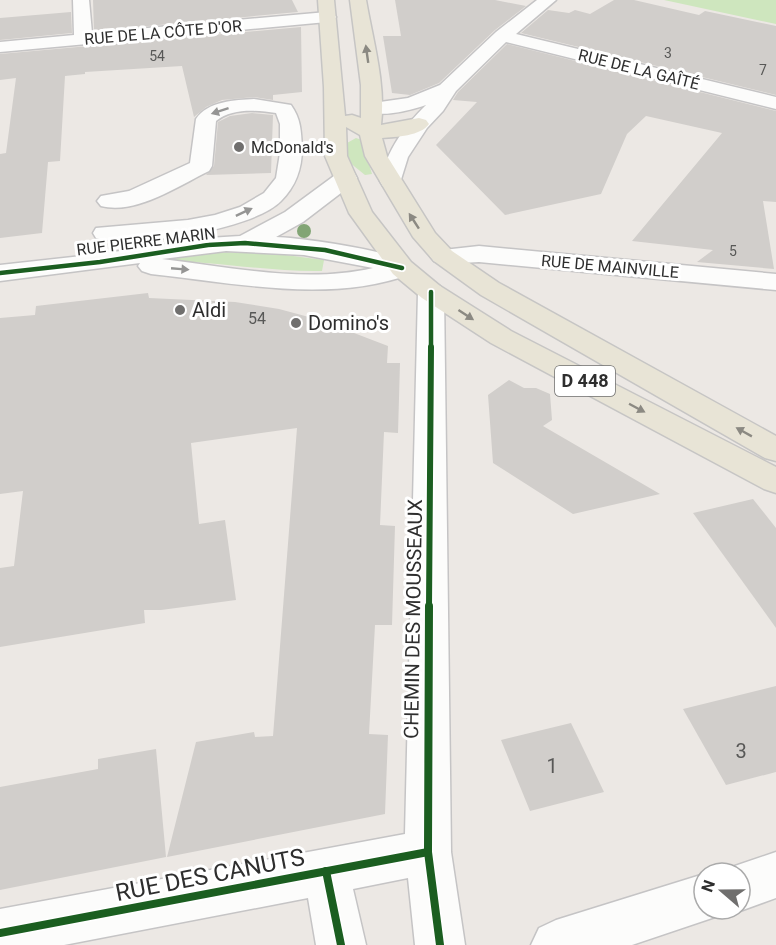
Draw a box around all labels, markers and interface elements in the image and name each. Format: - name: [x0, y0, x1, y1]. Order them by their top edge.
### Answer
- street label: RUE DE LA CÔTE D'OR: [83, 15, 243, 49]
- one-way arrow: [362, 44, 371, 63]
- street label: RUE DE LA GAÎTÉ: [576, 45, 701, 94]
- house number: 3: [664, 45, 672, 61]
- house number: 54: [149, 48, 165, 64]
- house number: 7: [759, 62, 767, 78]
- one-way arrow: [211, 107, 229, 116]
- place label: McDonald's: [251, 138, 334, 157]
- marker: McDonald's: [232, 140, 246, 154]
- one-way arrow: [236, 208, 253, 217]
- one-way arrow: [409, 213, 420, 229]
- street label: RUE PIERRE MARIN: [76, 224, 217, 259]
- house number: 5: [729, 243, 737, 259]
- street label: RUE DE MAINVILLE: [540, 251, 680, 282]
- one-way arrow: [171, 264, 190, 274]
- place label: Aldi: [192, 298, 226, 322]
- marker: Aldi: [173, 303, 187, 317]
- house number: 54: [248, 309, 266, 328]
- one-way arrow: [458, 309, 474, 321]
- place label: Domino's: [308, 311, 389, 335]
- marker: Domino's: [289, 316, 303, 330]
- road number: D 448: [555, 366, 615, 396]
- one-way arrow: [629, 404, 646, 413]
- one-way arrow: [735, 427, 752, 437]
- street label: CHEMIN DES MOUSSEAUX: [399, 498, 427, 739]
- house number: 3: [735, 739, 747, 763]
- house number: 1: [546, 754, 558, 778]
- street label: RUE DES CANUTS: [113, 843, 307, 907]
- north arrow: [692, 861, 752, 921]
- text: N: [698, 877, 719, 895]

